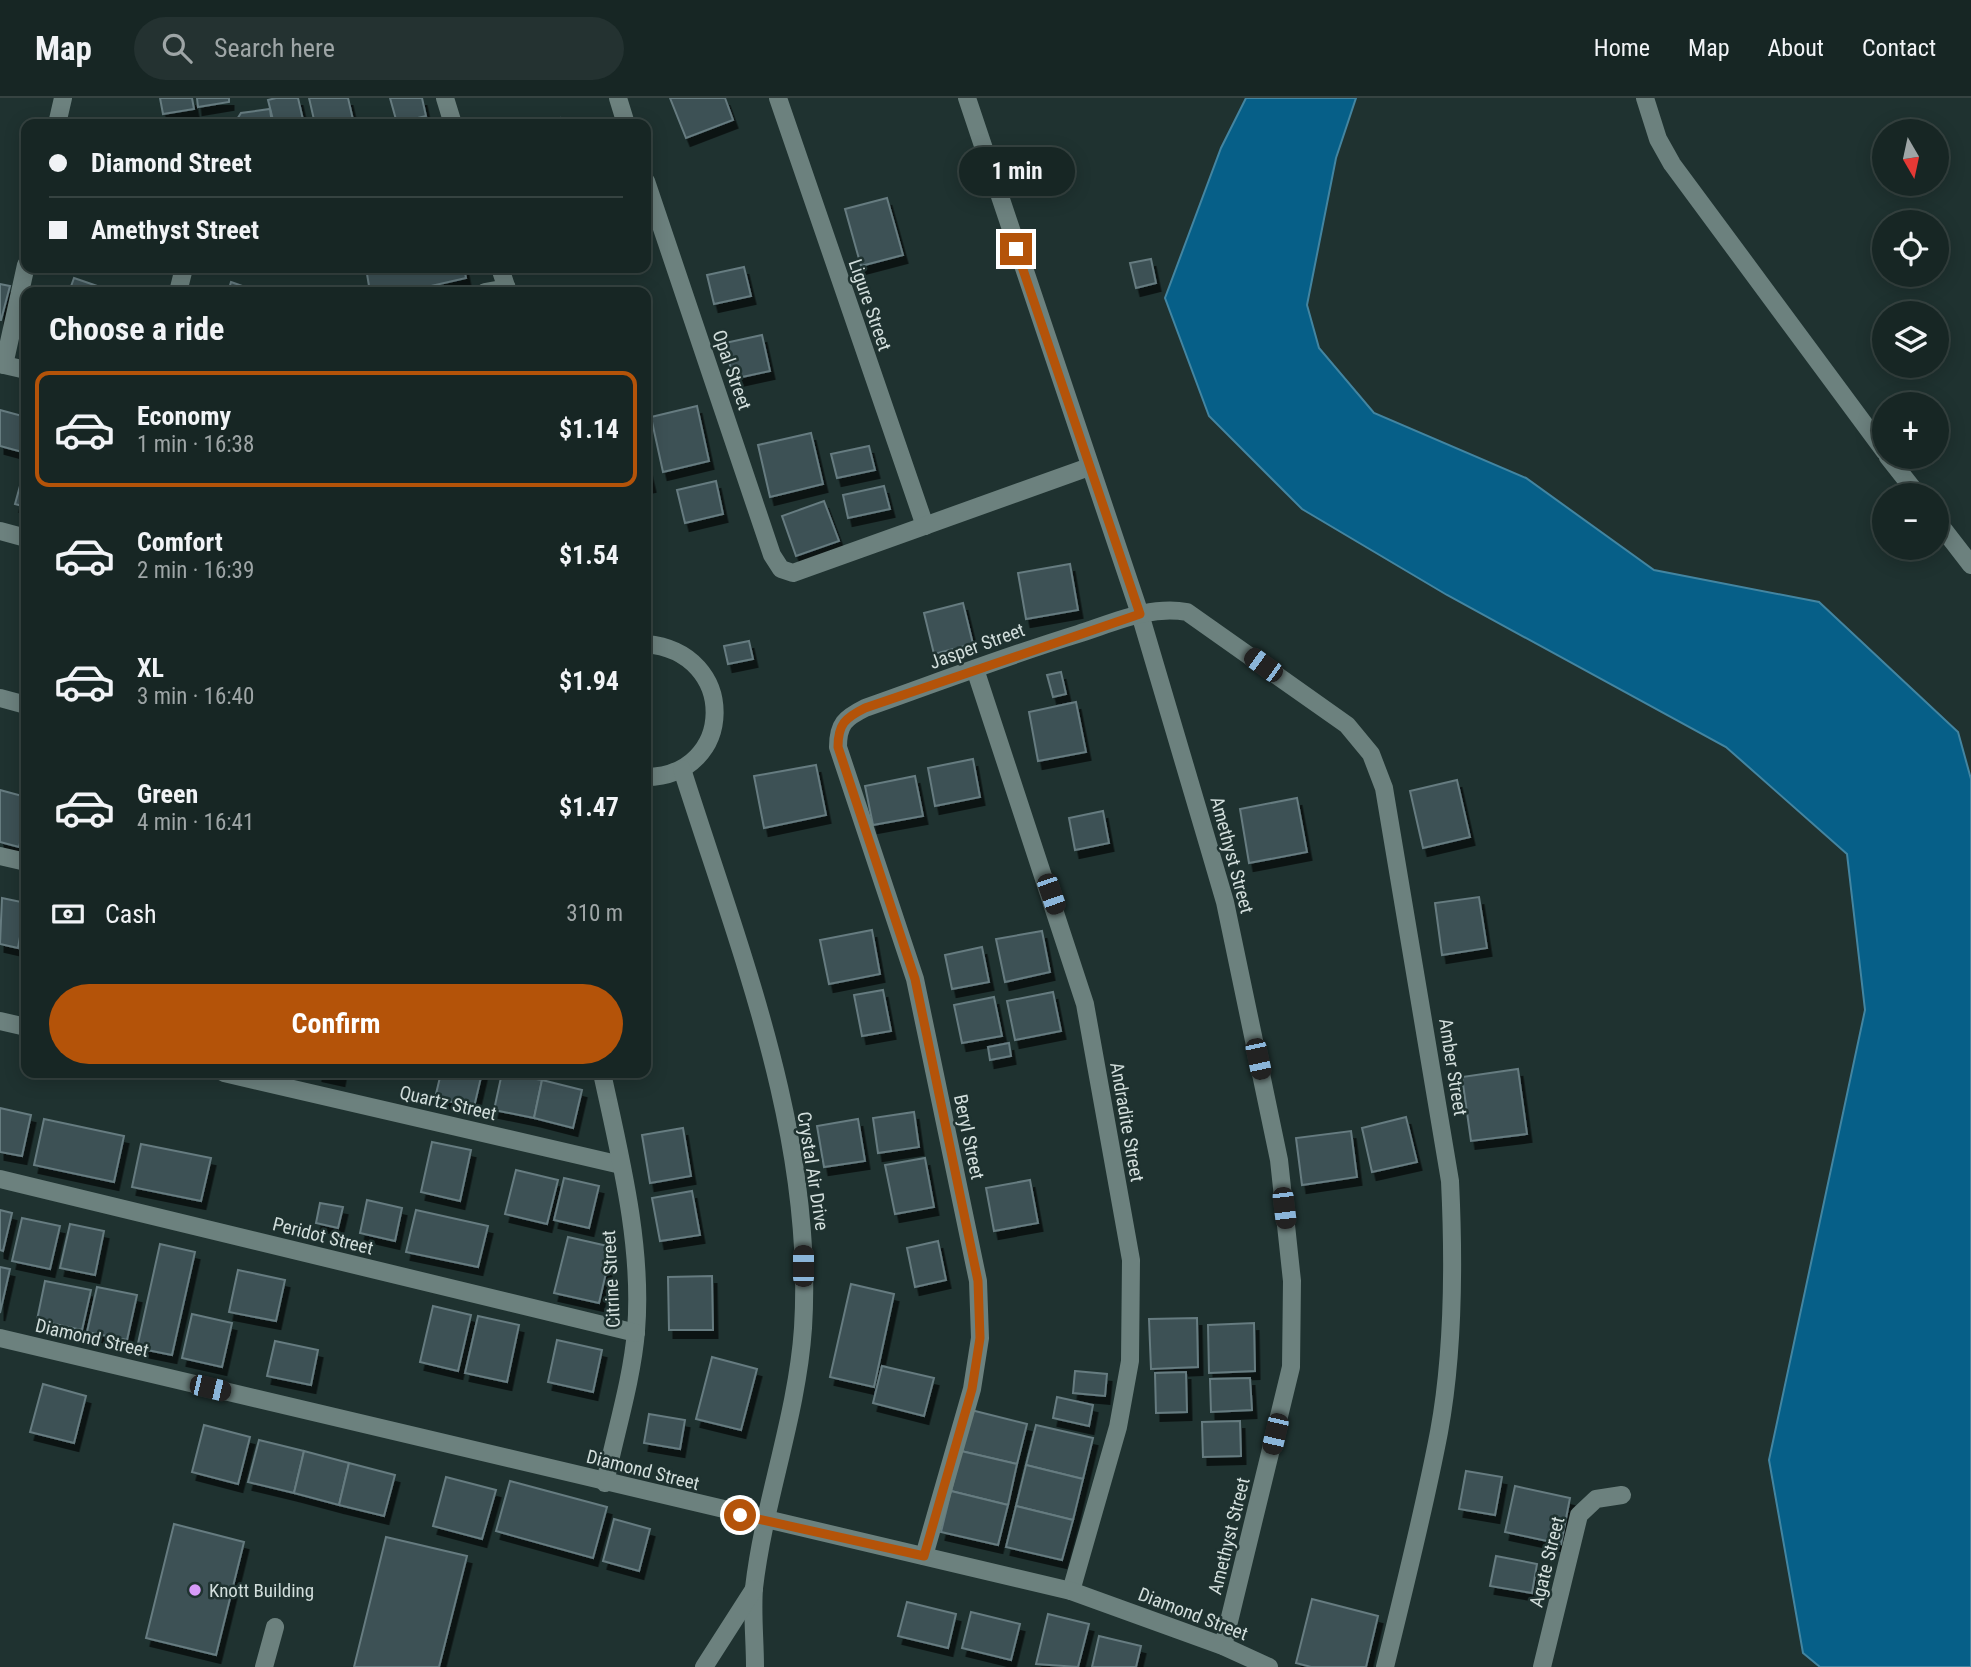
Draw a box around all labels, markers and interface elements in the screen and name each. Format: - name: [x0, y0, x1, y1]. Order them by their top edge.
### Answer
- search box: [134, 17, 624, 80]
- text: Map: [35, 29, 92, 68]
- icon: search: [158, 29, 196, 67]
- text: Search here: [214, 33, 335, 63]
- text: Home: [1594, 34, 1650, 62]
- text: Map: [1688, 34, 1730, 62]
- text: About: [1768, 34, 1824, 62]
- text: Contact: [1862, 34, 1936, 62]
- north arrow: [1872, 119, 1950, 196]
- map controls: [1872, 119, 1949, 560]
- text: Diamond Street: [91, 148, 252, 178]
- callout: 1 min: [958, 148, 1074, 197]
- text: 1 min: [991, 158, 1043, 185]
- button: locate: [1872, 210, 1949, 287]
- text: Amethyst Street: [91, 215, 259, 245]
- route end: [1000, 233, 1032, 265]
- street label: Ligure Street: [844, 256, 896, 354]
- button: layers: [1872, 301, 1949, 378]
- text: Choose a ride: [49, 310, 224, 348]
- street label: Opal Street: [708, 327, 756, 413]
- button: +: [1872, 392, 1949, 469]
- icon: car: [53, 398, 116, 461]
- text: Economy: [137, 401, 231, 431]
- text: $1.14: [559, 414, 619, 444]
- text: 1 min · 16:38: [137, 431, 254, 458]
- button: −: [1872, 483, 1949, 560]
- icon: car: [53, 524, 116, 587]
- text: Comfort: [137, 527, 223, 557]
- text: $1.54: [559, 540, 619, 570]
- text: 2 min · 16:39: [137, 557, 254, 584]
- street label: Jasper Street: [926, 618, 1028, 674]
- car: [1240, 644, 1287, 686]
- icon: car: [53, 650, 116, 713]
- text: XL: [137, 653, 164, 683]
- text: $1.94: [559, 666, 619, 696]
- text: 3 min · 16:40: [137, 683, 254, 710]
- icon: car: [53, 776, 116, 839]
- text: Green: [137, 779, 198, 809]
- text: $1.47: [559, 792, 619, 822]
- street label: Amethyst Street: [1205, 794, 1259, 916]
- text: 4 min · 16:41: [137, 809, 254, 836]
- car: [1035, 871, 1068, 917]
- icon: cash: [49, 895, 87, 933]
- text: Cash: [105, 899, 157, 929]
- text: 310 m: [566, 900, 623, 927]
- button: Confirm: [49, 984, 623, 1064]
- street label: Amber Street: [1434, 1017, 1472, 1117]
- car: [1244, 1036, 1273, 1082]
- street label: Andradite Street: [1105, 1060, 1149, 1184]
- street label: Quartz Street: [397, 1081, 499, 1125]
- street label: Beryl Street: [949, 1092, 989, 1182]
- street label: Crystal Air Drive: [792, 1110, 834, 1232]
- car: [1272, 1186, 1297, 1230]
- street label: Peridot Street: [270, 1212, 376, 1260]
- street label: Citrine Street: [597, 1230, 625, 1328]
- car: [793, 1245, 814, 1287]
- street label: Diamond Street: [33, 1314, 151, 1362]
- car: [188, 1373, 233, 1403]
- car: [1261, 1411, 1290, 1457]
- street label: Diamond Street: [584, 1445, 702, 1495]
- street label: Amethyst Street: [1203, 1475, 1255, 1597]
- route start: [724, 1499, 756, 1531]
- street label: Agate Street: [1525, 1514, 1569, 1610]
- place label: Knott Building: [209, 1579, 314, 1602]
- marker: Knott Building: [187, 1582, 203, 1598]
- street label: Diamond Street: [1135, 1583, 1251, 1645]

